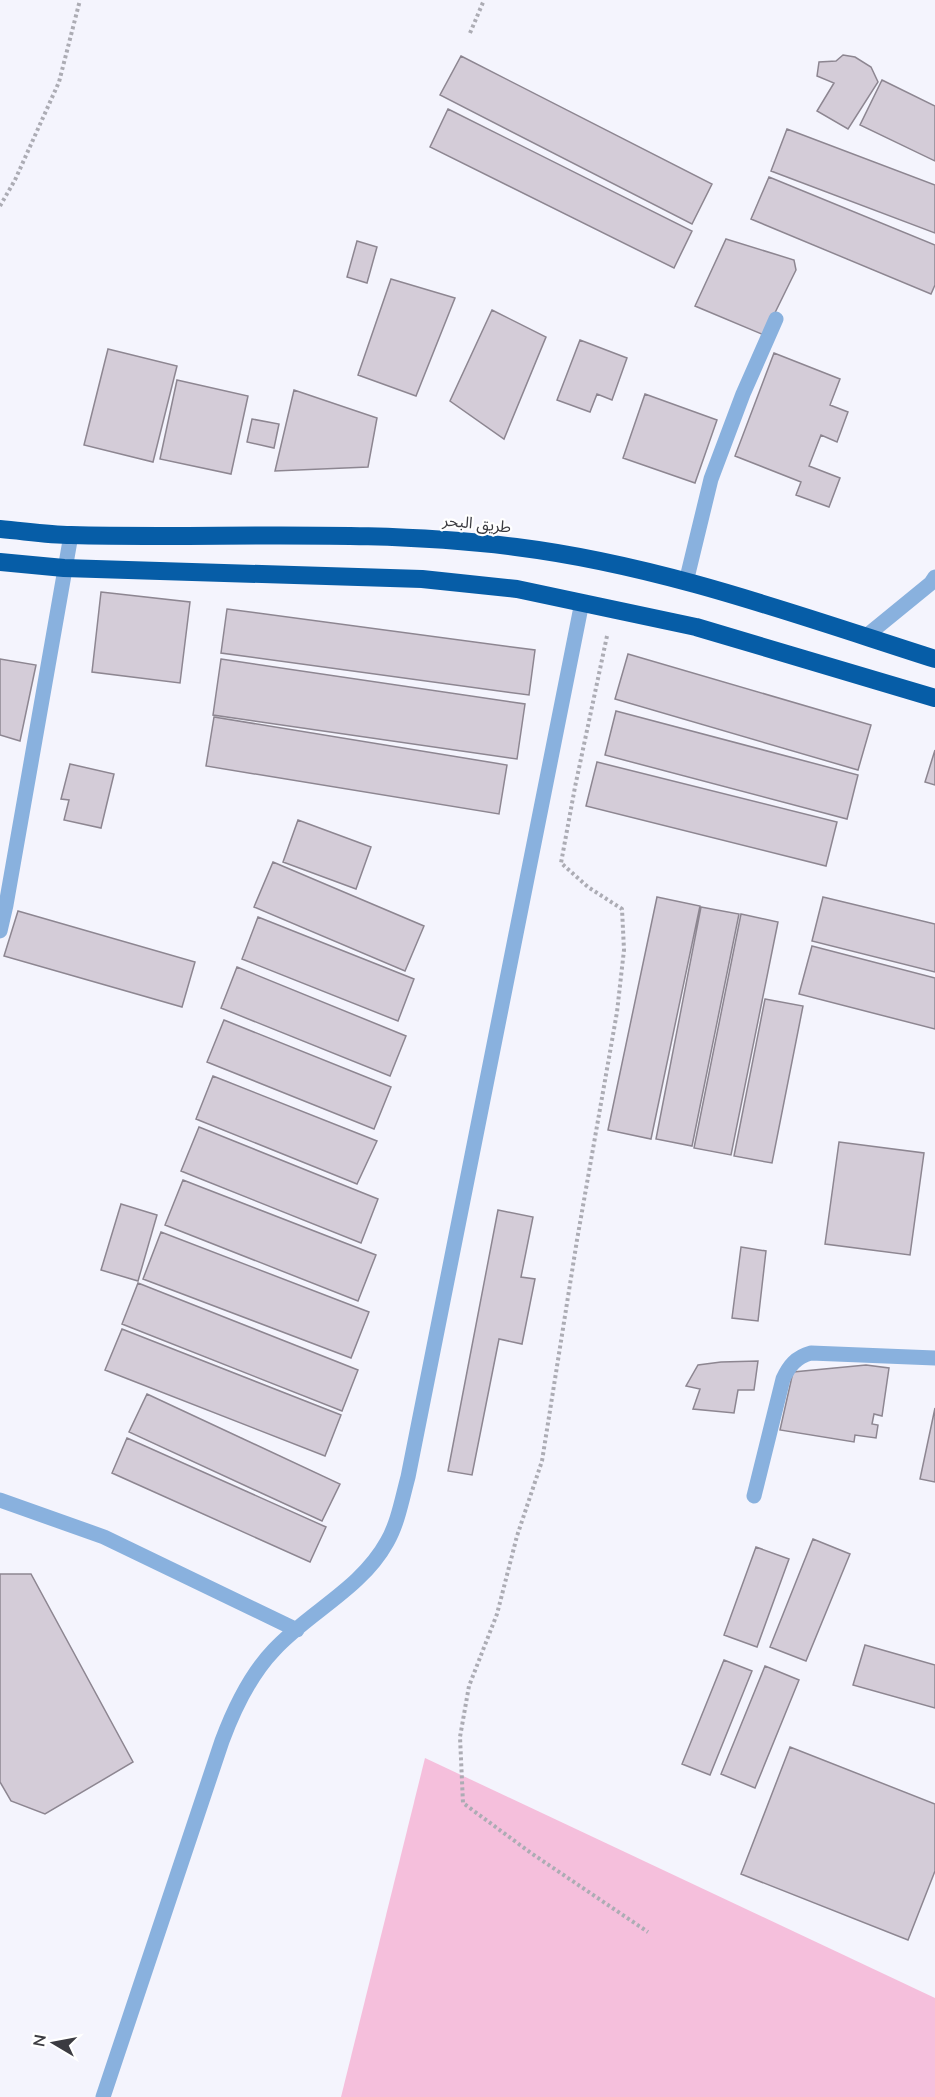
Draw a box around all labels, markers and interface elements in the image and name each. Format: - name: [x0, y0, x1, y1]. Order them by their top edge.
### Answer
- street label: طريق البحر: [441, 509, 512, 538]
- north arrow: [24, 2013, 84, 2073]
- text: N: [28, 2033, 50, 2048]

